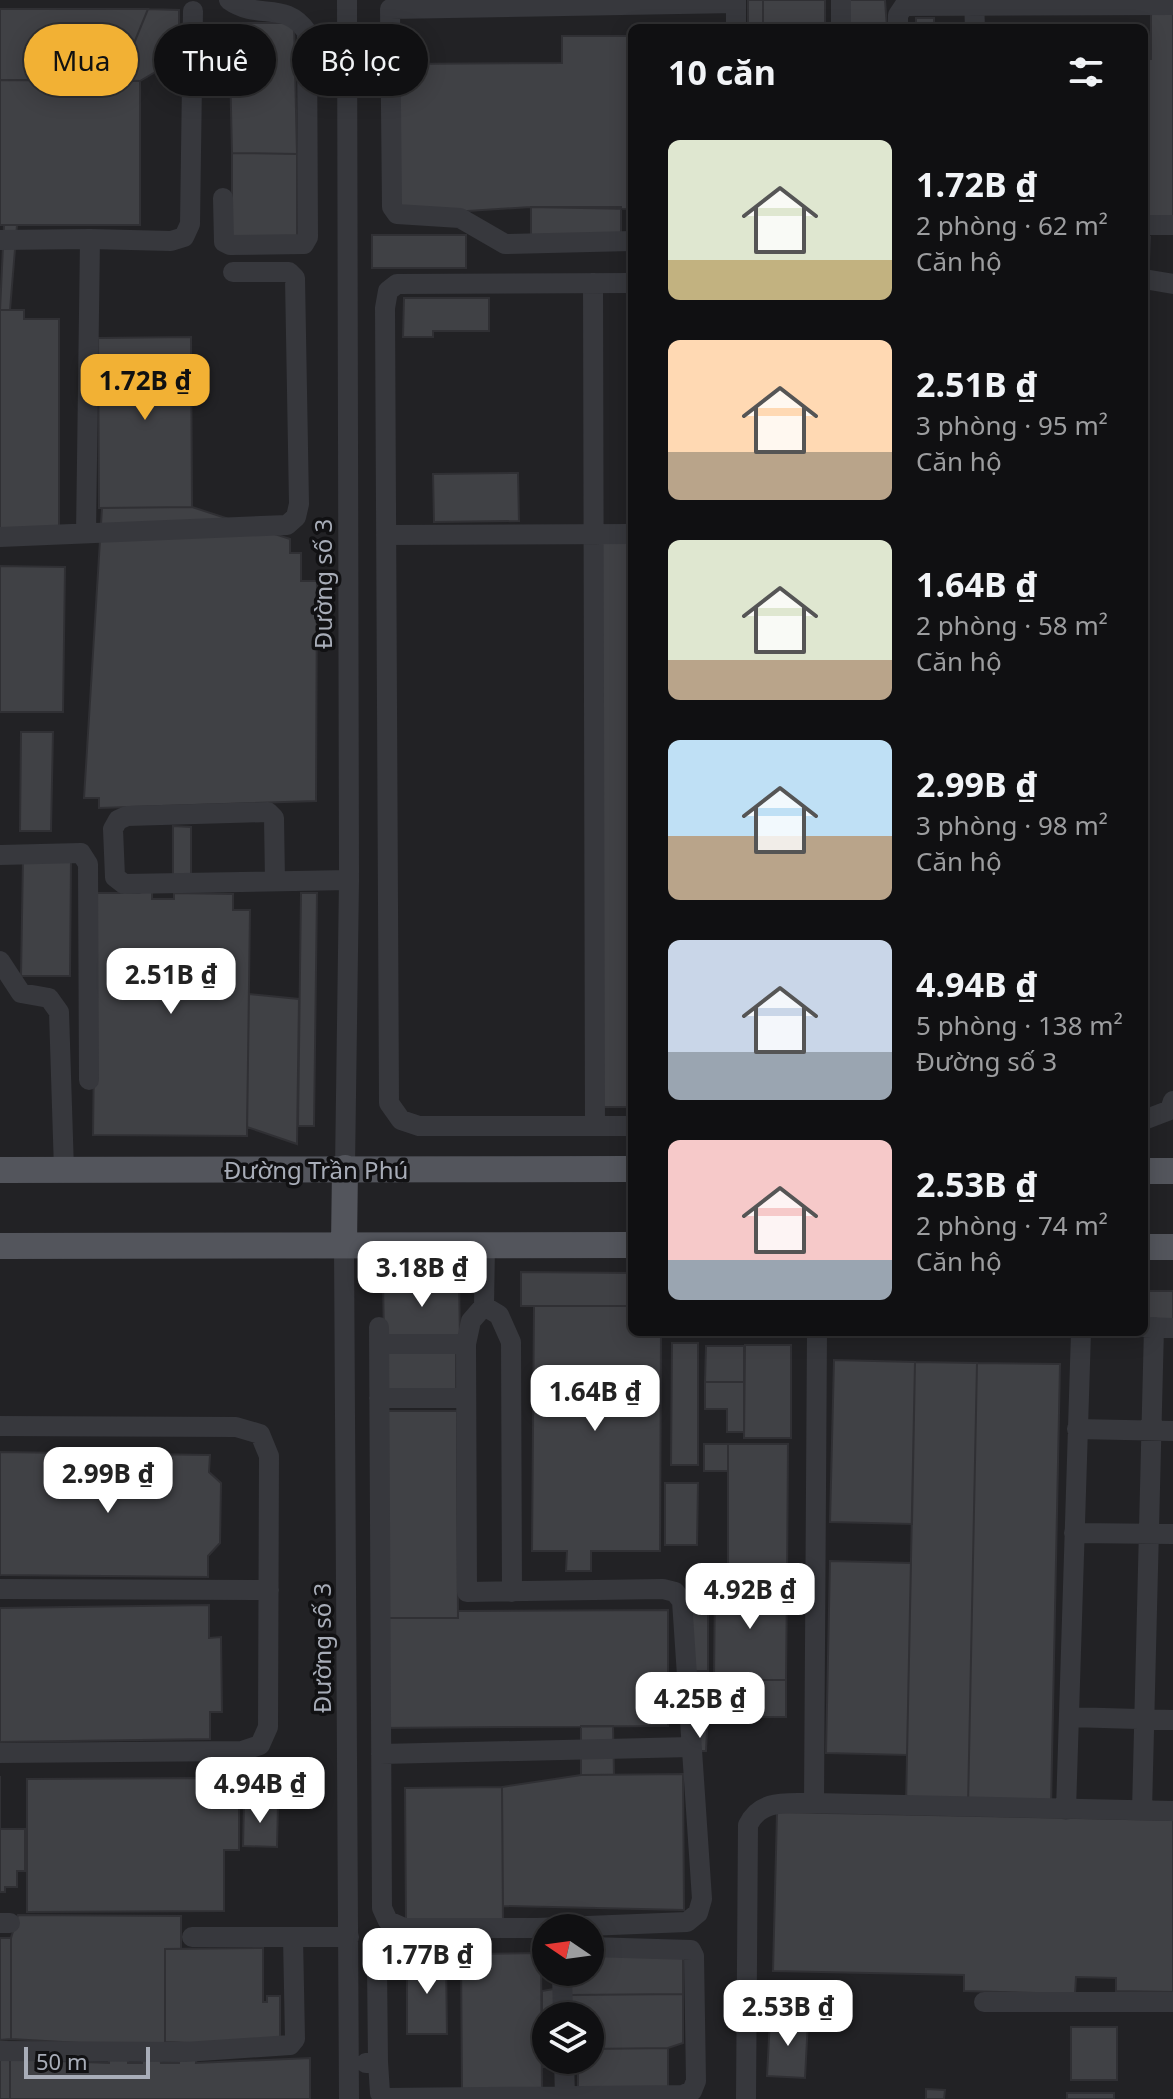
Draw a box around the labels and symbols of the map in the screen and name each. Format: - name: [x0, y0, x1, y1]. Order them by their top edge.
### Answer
- pin: 1.72B ₫: [71, 354, 219, 422]
- street label: Đường số 3: [306, 519, 339, 649]
- pin: 2.51B ₫: [97, 948, 245, 1016]
- street label: Đường Trần Phú: [224, 1153, 408, 1186]
- pin: 3.18B ₫: [348, 1241, 496, 1309]
- pin: 1.64B ₫: [521, 1365, 669, 1433]
- pin: 2.99B ₫: [34, 1447, 182, 1515]
- pin: 4.92B ₫: [676, 1563, 824, 1631]
- street label: Đường số 3: [305, 1583, 338, 1713]
- pin: 4.25B ₫: [626, 1672, 774, 1740]
- pin: 4.94B ₫: [186, 1757, 334, 1825]
- north arrow: [532, 1914, 604, 1986]
- pin: 1.77B ₫: [353, 1928, 501, 1996]
- pin: 2.53B ₫: [714, 1980, 862, 2048]
- scale bar: [24, 2043, 150, 2079]

